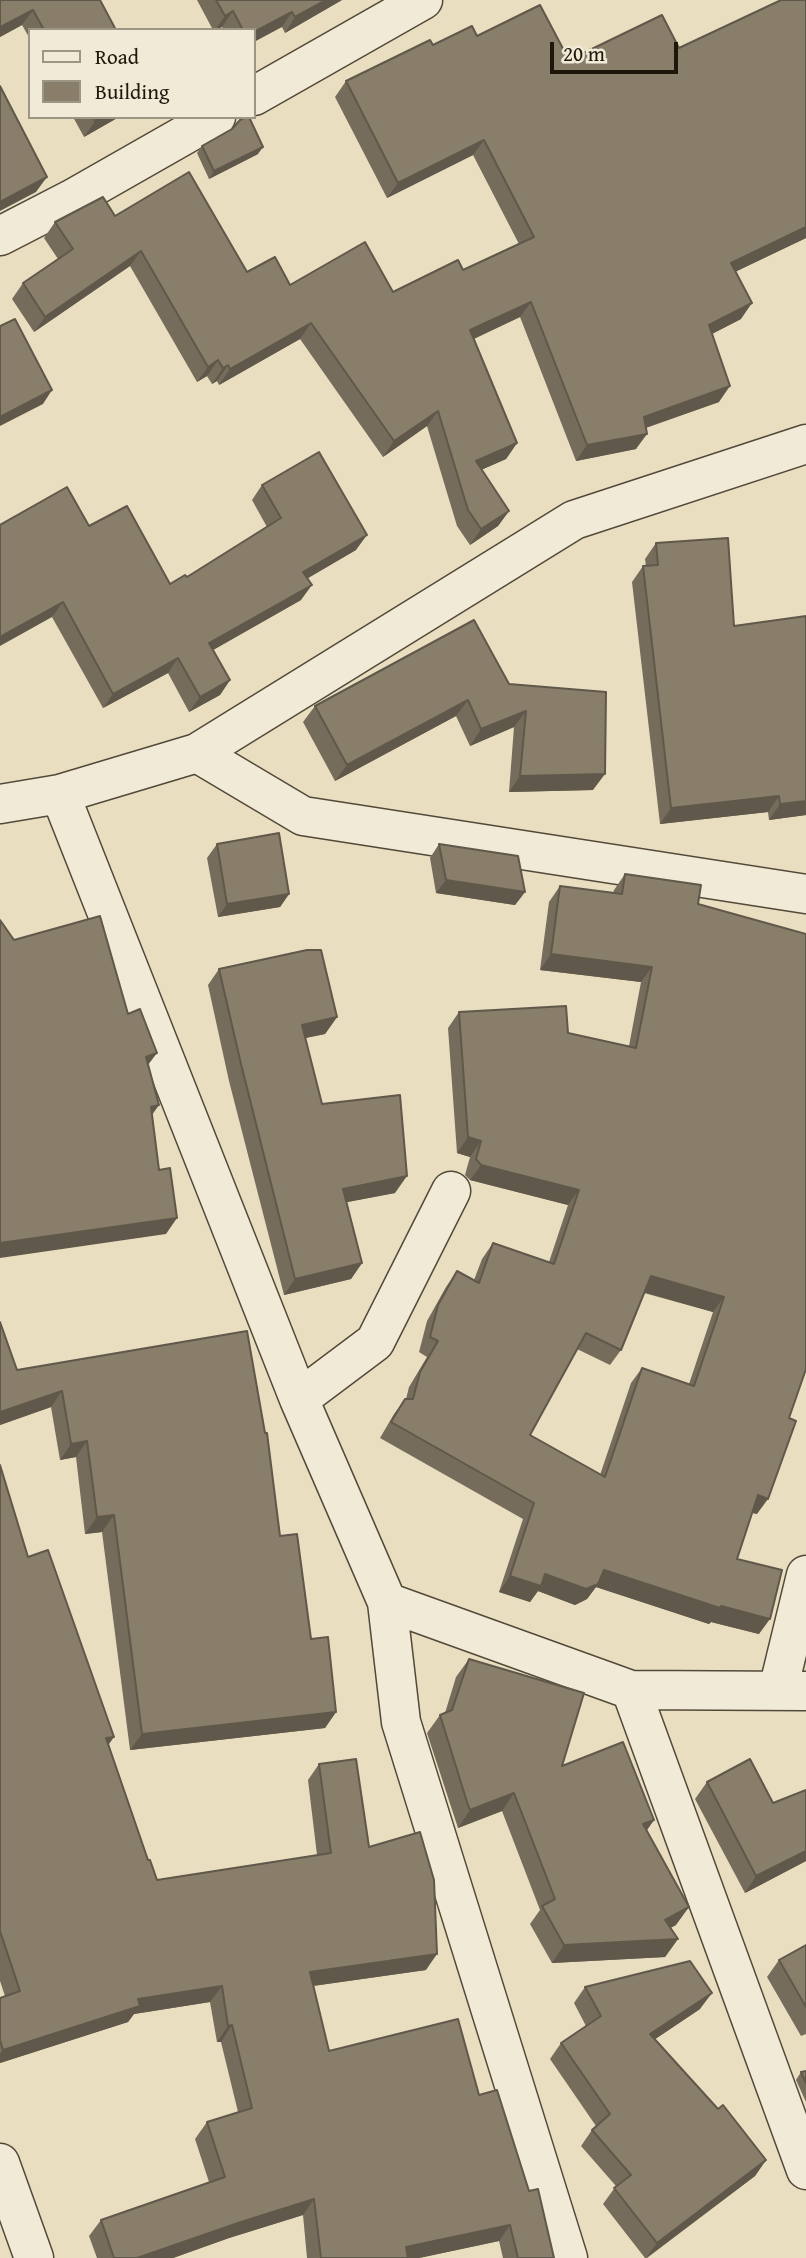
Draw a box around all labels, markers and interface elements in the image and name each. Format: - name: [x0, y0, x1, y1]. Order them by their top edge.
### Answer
- legend: [28, 28, 256, 119]
- scale bar: [554, 28, 682, 72]
- text: 20 m: [563, 38, 605, 69]
- text: Road: [95, 41, 139, 72]
- text: Building: [95, 76, 169, 107]

